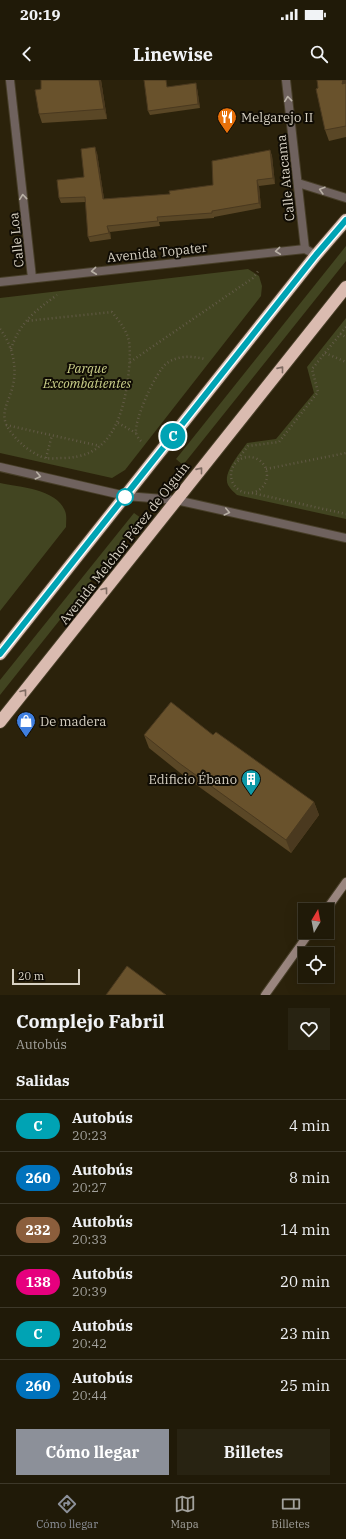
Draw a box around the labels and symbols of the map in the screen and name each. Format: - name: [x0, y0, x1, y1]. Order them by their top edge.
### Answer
- one-way arrow: [284, 96, 293, 102]
- restaurant icon: Melgarejo II: [216, 106, 238, 134]
- place label: Melgarejo II: [241, 109, 313, 126]
- street label: Calle Atacama: [273, 134, 298, 222]
- one-way arrow: [318, 186, 325, 195]
- one-way arrow: [19, 194, 28, 200]
- street label: Calle Loa: [5, 211, 28, 268]
- street label: Avenida Topater: [106, 239, 208, 266]
- one-way arrow: [275, 247, 282, 256]
- one-way arrow: [91, 266, 97, 275]
- park label: Parque Excombatientes: [42, 360, 131, 392]
- one-way arrow: [276, 366, 283, 373]
- line badge: C: [160, 423, 186, 449]
- street label: Avenida Melchor Pérez de Olguín: [56, 459, 193, 628]
- one-way arrow: [195, 467, 202, 475]
- one-way arrow: [35, 471, 41, 479]
- unlabelled marker: [116, 488, 134, 506]
- one-way arrow: [224, 507, 230, 515]
- one-way arrow: [100, 587, 107, 594]
- one-way arrow: [20, 689, 27, 696]
- shop icon: De madera: [15, 710, 37, 738]
- place label: De madera: [40, 713, 106, 730]
- building icon: Edificio Ébano: [240, 768, 262, 796]
- place label: Edificio Ébano: [148, 771, 237, 788]
- north arrow: [298, 903, 334, 939]
- scale bar: [12, 967, 80, 986]

